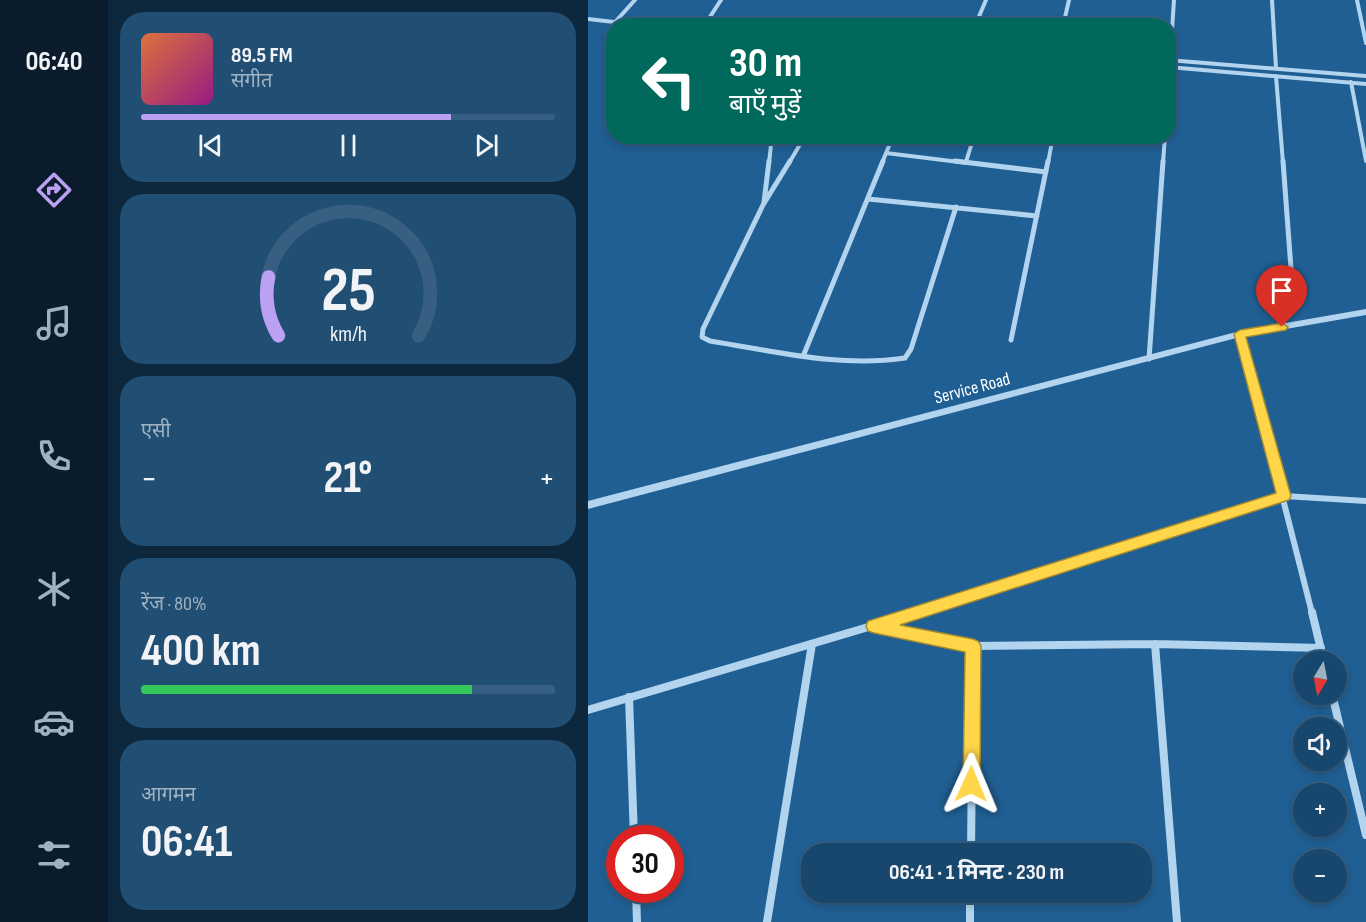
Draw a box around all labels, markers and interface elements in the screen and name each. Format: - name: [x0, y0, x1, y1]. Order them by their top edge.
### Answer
- text: 30 m: [729, 38, 802, 89]
- text: 89.5 FM: [231, 42, 293, 69]
- icon: left: [630, 42, 708, 120]
- text: 06:40: [26, 46, 83, 78]
- text: संगीत: [231, 69, 272, 93]
- text: बाएँ मुड़ें: [729, 89, 801, 121]
- icon: previous: [194, 129, 227, 162]
- icon: pause: [332, 129, 365, 162]
- icon: next: [470, 129, 503, 162]
- icon: directions: [33, 169, 75, 211]
- text: 25: [321, 254, 375, 329]
- pin: [1256, 265, 1307, 327]
- icon: arrive: [1265, 274, 1298, 307]
- icon: music: [33, 302, 75, 344]
- text: km/h: [329, 322, 367, 347]
- street label: Service Road: [932, 368, 1012, 409]
- text: एसी: [141, 419, 171, 443]
- icon: phone: [33, 435, 75, 477]
- text: 21°: [324, 451, 372, 506]
- text: −: [141, 459, 157, 499]
- text: +: [539, 459, 555, 499]
- icon: climate: [33, 568, 75, 610]
- text: रेंज · 80%: [141, 592, 207, 616]
- text: 400 km: [141, 624, 261, 679]
- north arrow: [1293, 651, 1347, 705]
- map controls: [1293, 651, 1347, 903]
- icon: car: [33, 701, 75, 743]
- button: sound: [1293, 717, 1347, 771]
- position arrow: [939, 752, 1003, 816]
- text: आगमन: [141, 783, 196, 807]
- button: +: [1293, 783, 1347, 837]
- text: 06:41: [141, 815, 232, 870]
- speed limit sign: 30: [606, 825, 684, 903]
- icon: filters: [33, 834, 75, 876]
- button: −: [1293, 849, 1347, 903]
- text: 06:41 · 1 मिनट · 230 m: [889, 859, 1064, 886]

